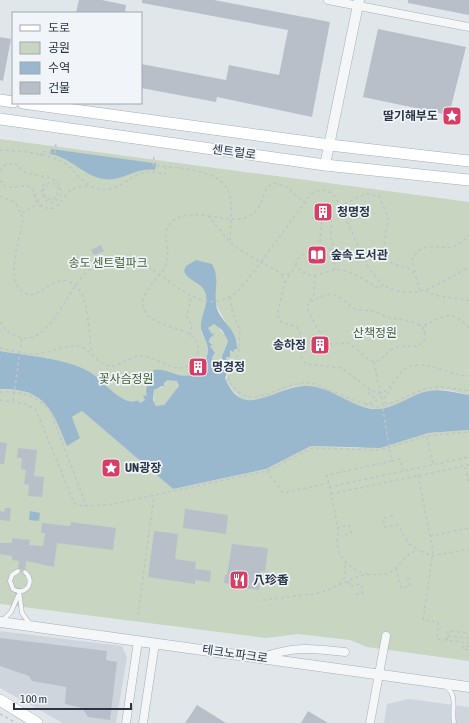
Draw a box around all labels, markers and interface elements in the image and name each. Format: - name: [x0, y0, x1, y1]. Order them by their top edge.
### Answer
- legend: [12, 12, 142, 104]
- text: 도로: [48, 21, 70, 35]
- text: 공원: [48, 41, 70, 55]
- text: 수역: [48, 61, 70, 75]
- text: 건물: [48, 81, 70, 95]
- place icon: 딸기해부도: [441, 105, 463, 127]
- place label: 딸기해부도: [383, 109, 438, 123]
- street label: 센트럴로: [211, 142, 257, 162]
- building icon: 청명정: [312, 201, 334, 223]
- place label: 청명정: [337, 205, 370, 219]
- library icon: 숲속 도서관: [306, 244, 328, 266]
- place label: 숲속 도서관: [331, 248, 388, 262]
- park label: 송도 센트럴파크: [69, 256, 147, 270]
- park label: 산책정원: [353, 326, 397, 340]
- building icon: 송하정: [309, 334, 331, 356]
- place label: 송하정: [273, 338, 306, 352]
- building icon: 명경정: [187, 356, 209, 378]
- place label: 명경정: [212, 360, 245, 374]
- park label: 꽃사슴정원: [98, 372, 154, 386]
- place icon: UN광장: [100, 457, 122, 479]
- place label: UN광장: [125, 461, 161, 475]
- restaurant icon: 八珍香: [228, 569, 250, 591]
- place label: 八珍香: [253, 573, 289, 587]
- street label: 테크노파크로: [201, 642, 269, 666]
- scale bar: [14, 685, 131, 711]
- text: 100 m: [20, 692, 47, 706]

